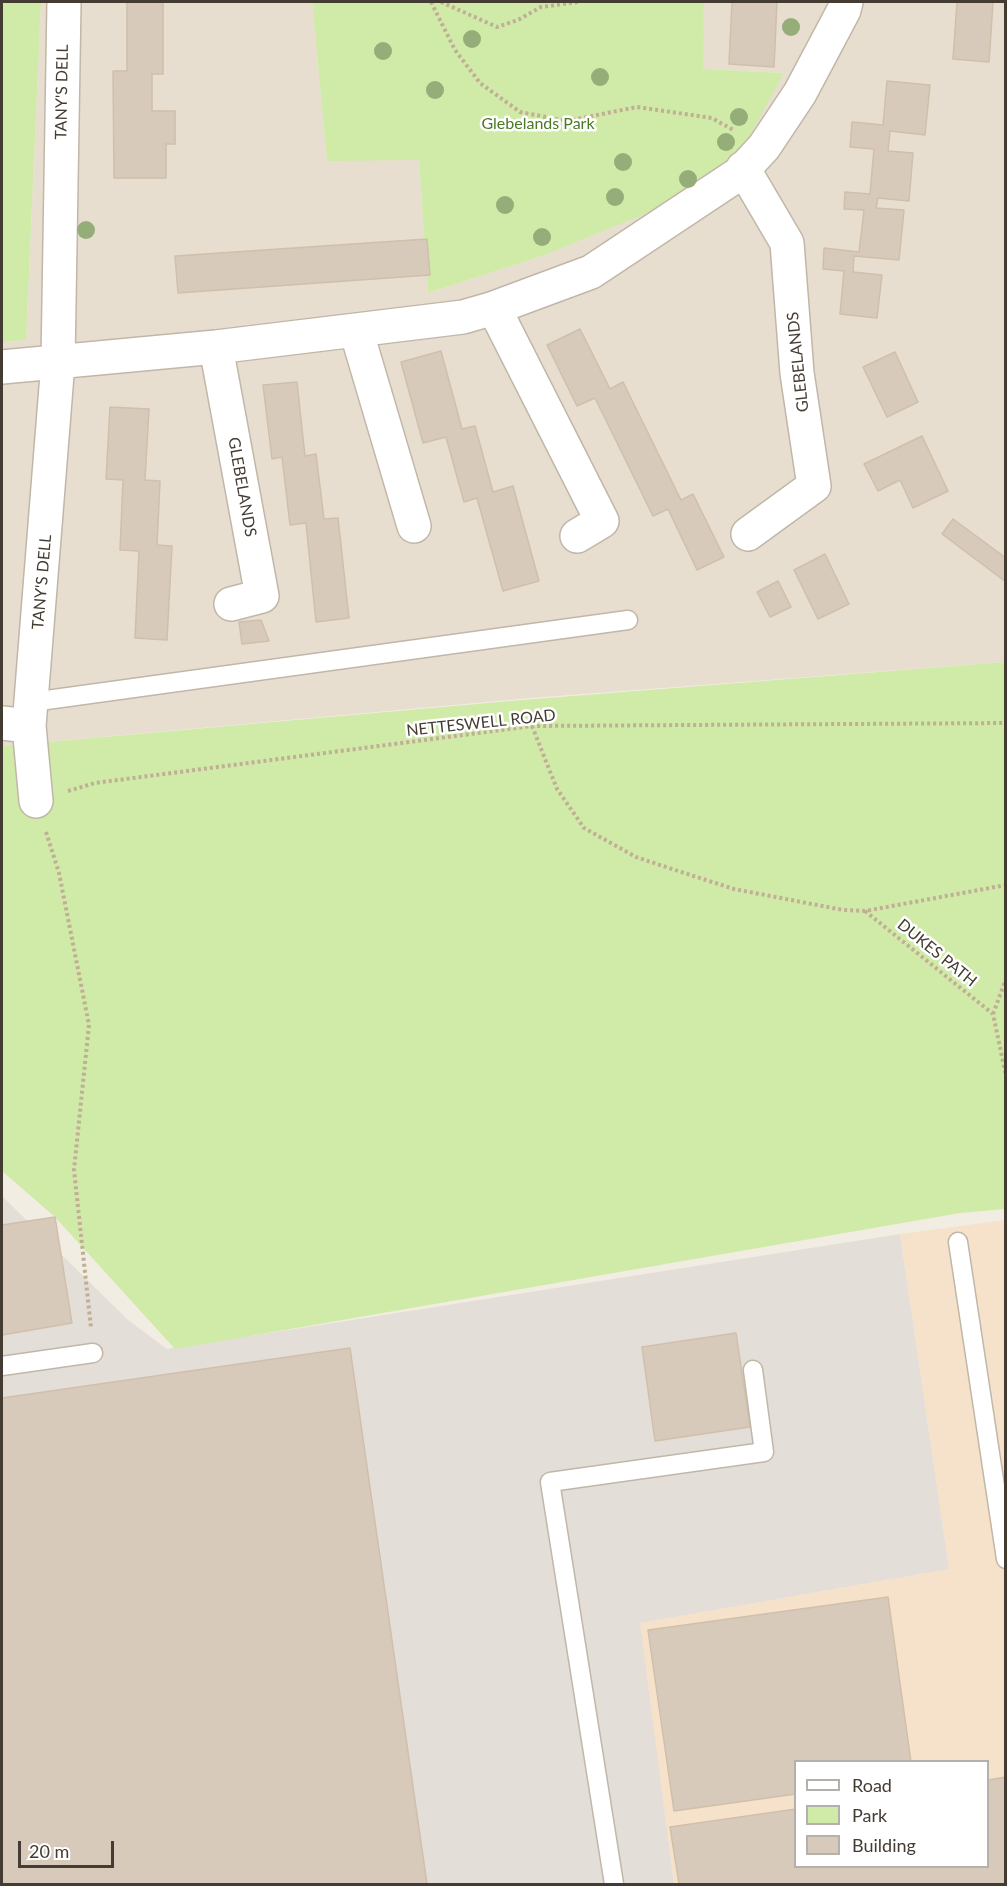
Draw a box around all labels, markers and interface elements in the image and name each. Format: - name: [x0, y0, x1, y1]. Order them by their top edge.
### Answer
- street label: TANY'S DELL: [52, 44, 72, 140]
- park label: Glebelands Park: [481, 114, 595, 134]
- street label: GLEBELANDS: [783, 311, 813, 413]
- street label: GLEBELANDS: [224, 436, 260, 538]
- street label: TANY'S DELL: [28, 534, 56, 630]
- street label: NETTESWELL ROAD: [405, 706, 557, 740]
- street label: DUKES PATH: [893, 915, 981, 991]
- legend: [794, 1760, 989, 1868]
- text: Road: [852, 1774, 892, 1796]
- text: Park: [852, 1804, 887, 1826]
- scale bar: [21, 1829, 117, 1867]
- text: Building: [852, 1834, 916, 1856]
- text: 20 m: [29, 1840, 69, 1862]

